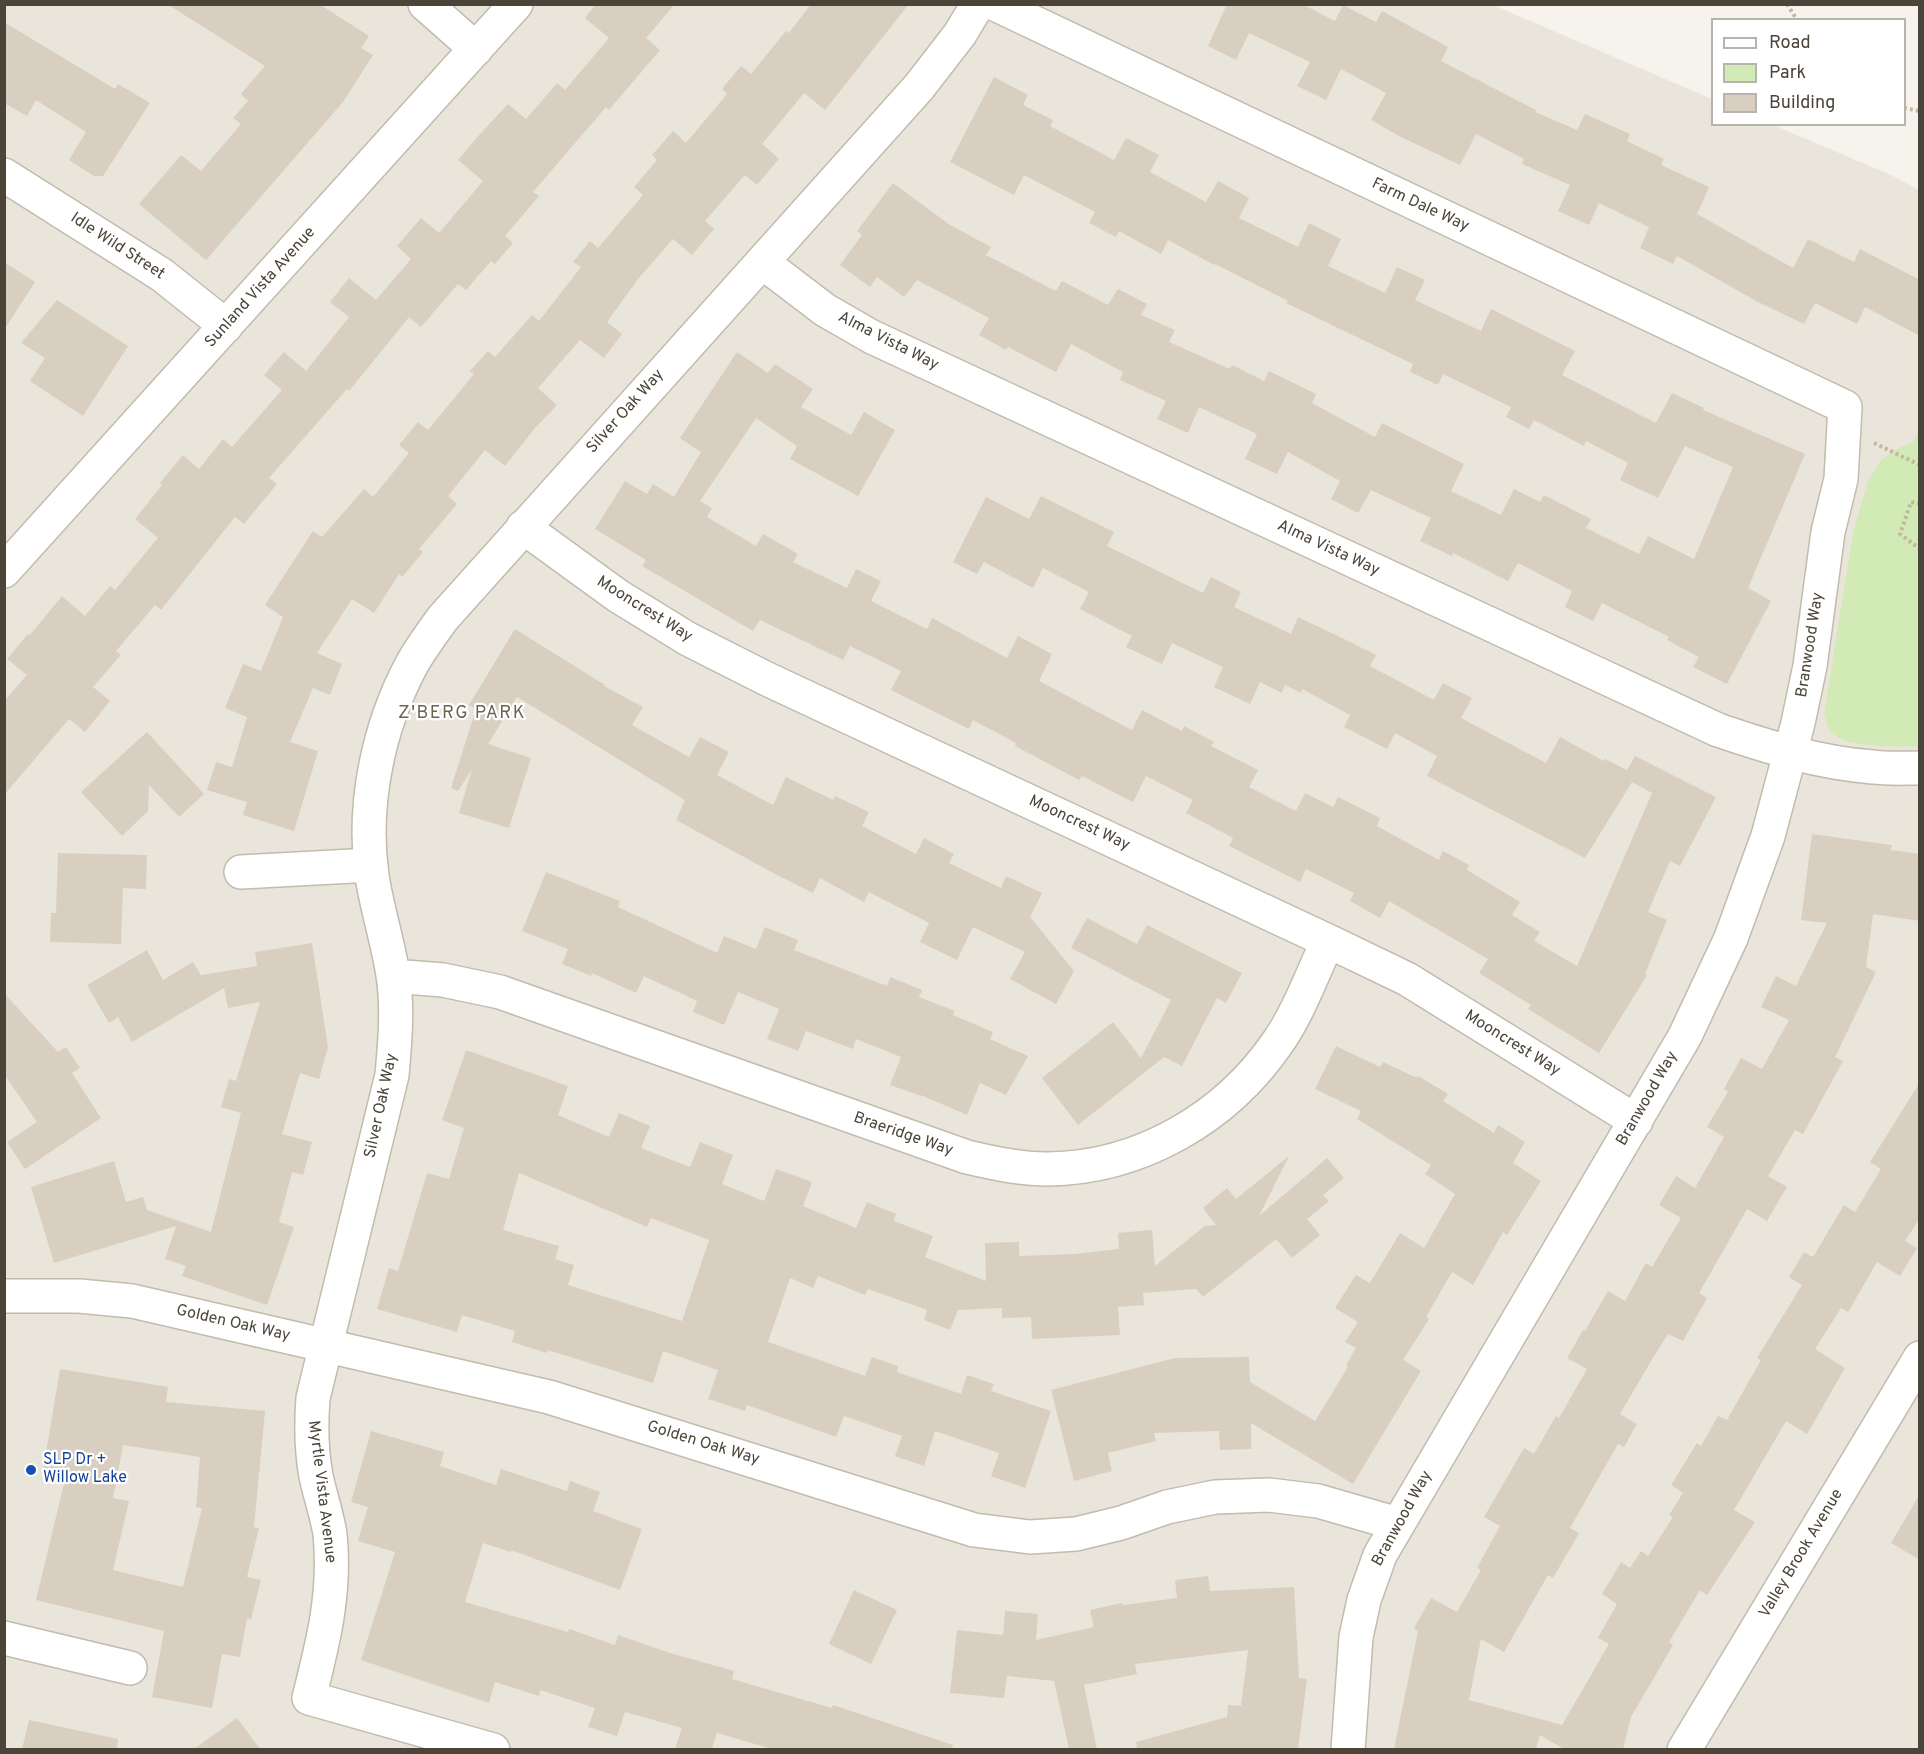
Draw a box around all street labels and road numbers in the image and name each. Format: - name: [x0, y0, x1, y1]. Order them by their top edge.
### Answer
- street label: Farm Dale Way: [1368, 175, 1472, 237]
- street label: Idle Wild Street: [66, 209, 168, 285]
- street label: Sunland Vista Avenue: [202, 224, 320, 352]
- street label: Alma Vista Way: [834, 308, 942, 376]
- street label: Silver Oak Way: [583, 366, 669, 458]
- street label: Alma Vista Way: [1274, 517, 1382, 581]
- street label: Mooncrest Way: [592, 573, 696, 647]
- street label: Branwood Way: [1793, 591, 1829, 699]
- street label: Mooncrest Way: [1025, 792, 1133, 856]
- street label: Mooncrest Way: [1460, 1007, 1564, 1081]
- street label: Branwood Way: [1613, 1048, 1683, 1150]
- street label: Silver Oak Way: [362, 1052, 402, 1160]
- street label: Braeridge Way: [851, 1109, 955, 1161]
- street label: Golden Oak Way: [174, 1302, 292, 1346]
- street label: Golden Oak Way: [644, 1418, 762, 1470]
- street label: Myrtle Vista Avenue: [303, 1420, 339, 1564]
- street label: Branwood Way: [1369, 1468, 1437, 1570]
- street label: Valley Brook Avenue: [1756, 1486, 1848, 1622]

